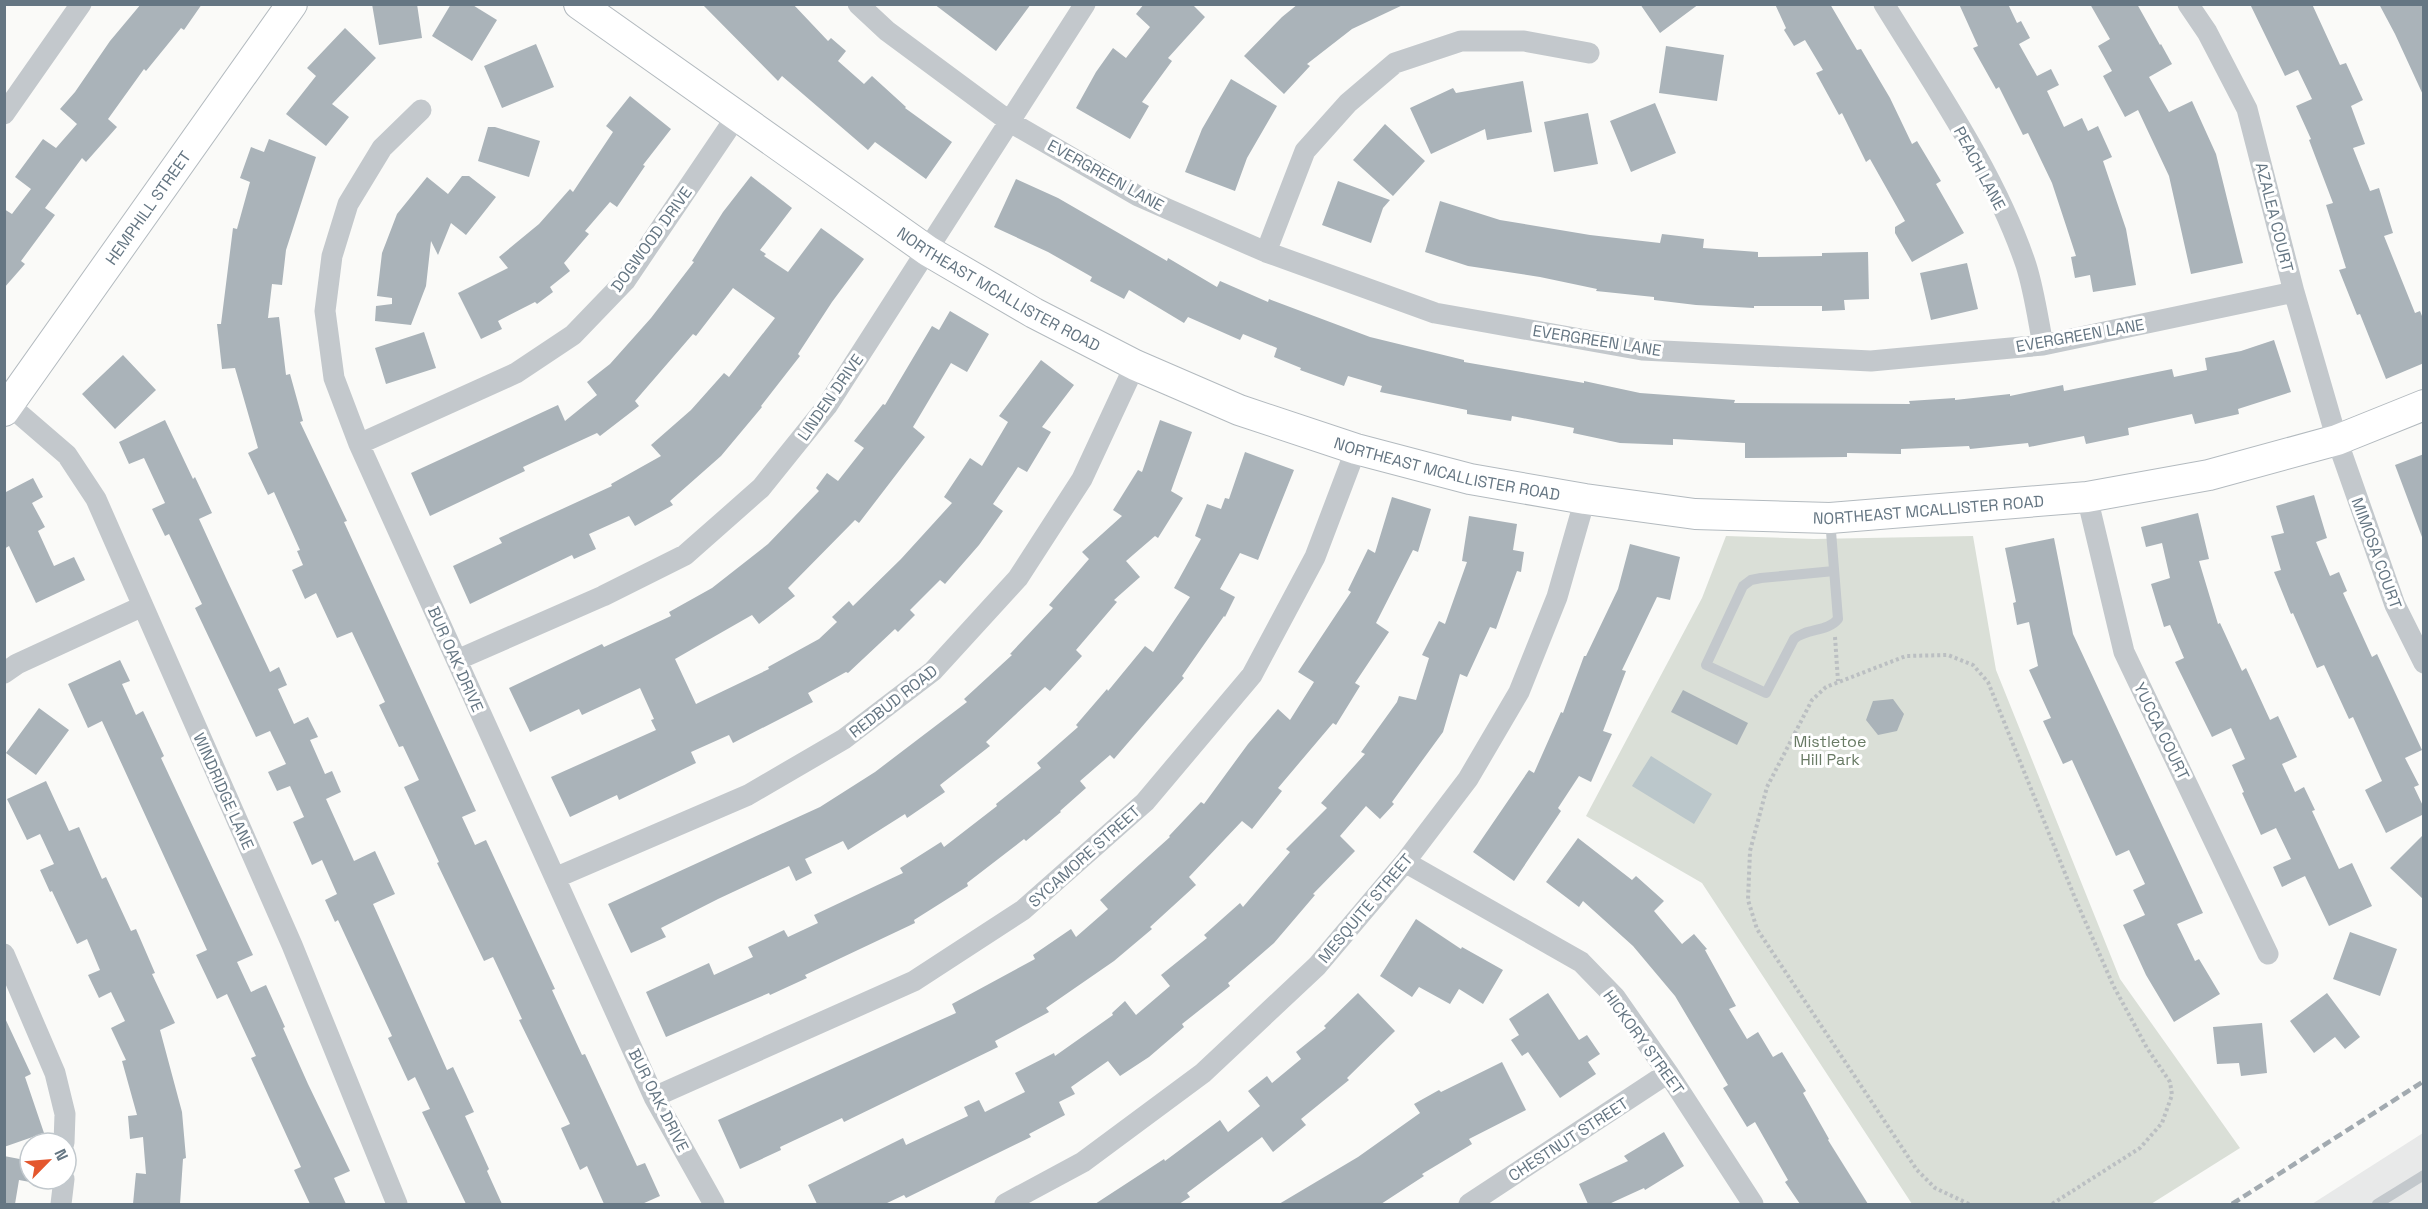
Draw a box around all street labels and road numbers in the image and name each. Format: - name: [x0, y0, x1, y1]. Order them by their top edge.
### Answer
- street label: PEACH LANE: [1949, 123, 2010, 214]
- street label: EVERGREEN LANE: [1044, 135, 1168, 216]
- street label: HEMPHILL STREET: [101, 147, 196, 269]
- street label: AZALEA COURT: [2251, 160, 2298, 274]
- street label: DOGWOOD DRIVE: [606, 183, 697, 296]
- street label: NORTHEAST MCALLISTER ROAD: [893, 222, 1104, 356]
- street label: EVERGREEN LANE: [2014, 314, 2146, 357]
- street label: EVERGREEN LANE: [1531, 320, 1663, 361]
- street label: LINDEN DRIVE: [793, 350, 868, 445]
- street label: NORTHEAST MCALLISTER ROAD: [1331, 432, 1562, 505]
- street label: NORTHEAST MCALLISTER ROAD: [1813, 491, 2045, 529]
- street label: MIMOSA COURT: [2347, 495, 2406, 612]
- street label: BUR OAK DRIVE: [423, 603, 488, 715]
- street label: REDBUD ROAD: [845, 660, 942, 742]
- street label: YUCCA COURT: [2129, 679, 2194, 783]
- street label: WINDRIDGE LANE: [188, 729, 259, 853]
- street label: SYCAMORE STREET: [1024, 801, 1145, 912]
- street label: MESQUITE STREET: [1313, 849, 1417, 967]
- street label: HICKORY STREET: [1599, 986, 1689, 1099]
- street label: BUR OAK DRIVE: [623, 1045, 694, 1156]
- street label: CHESTNUT STREET: [1504, 1093, 1632, 1186]

